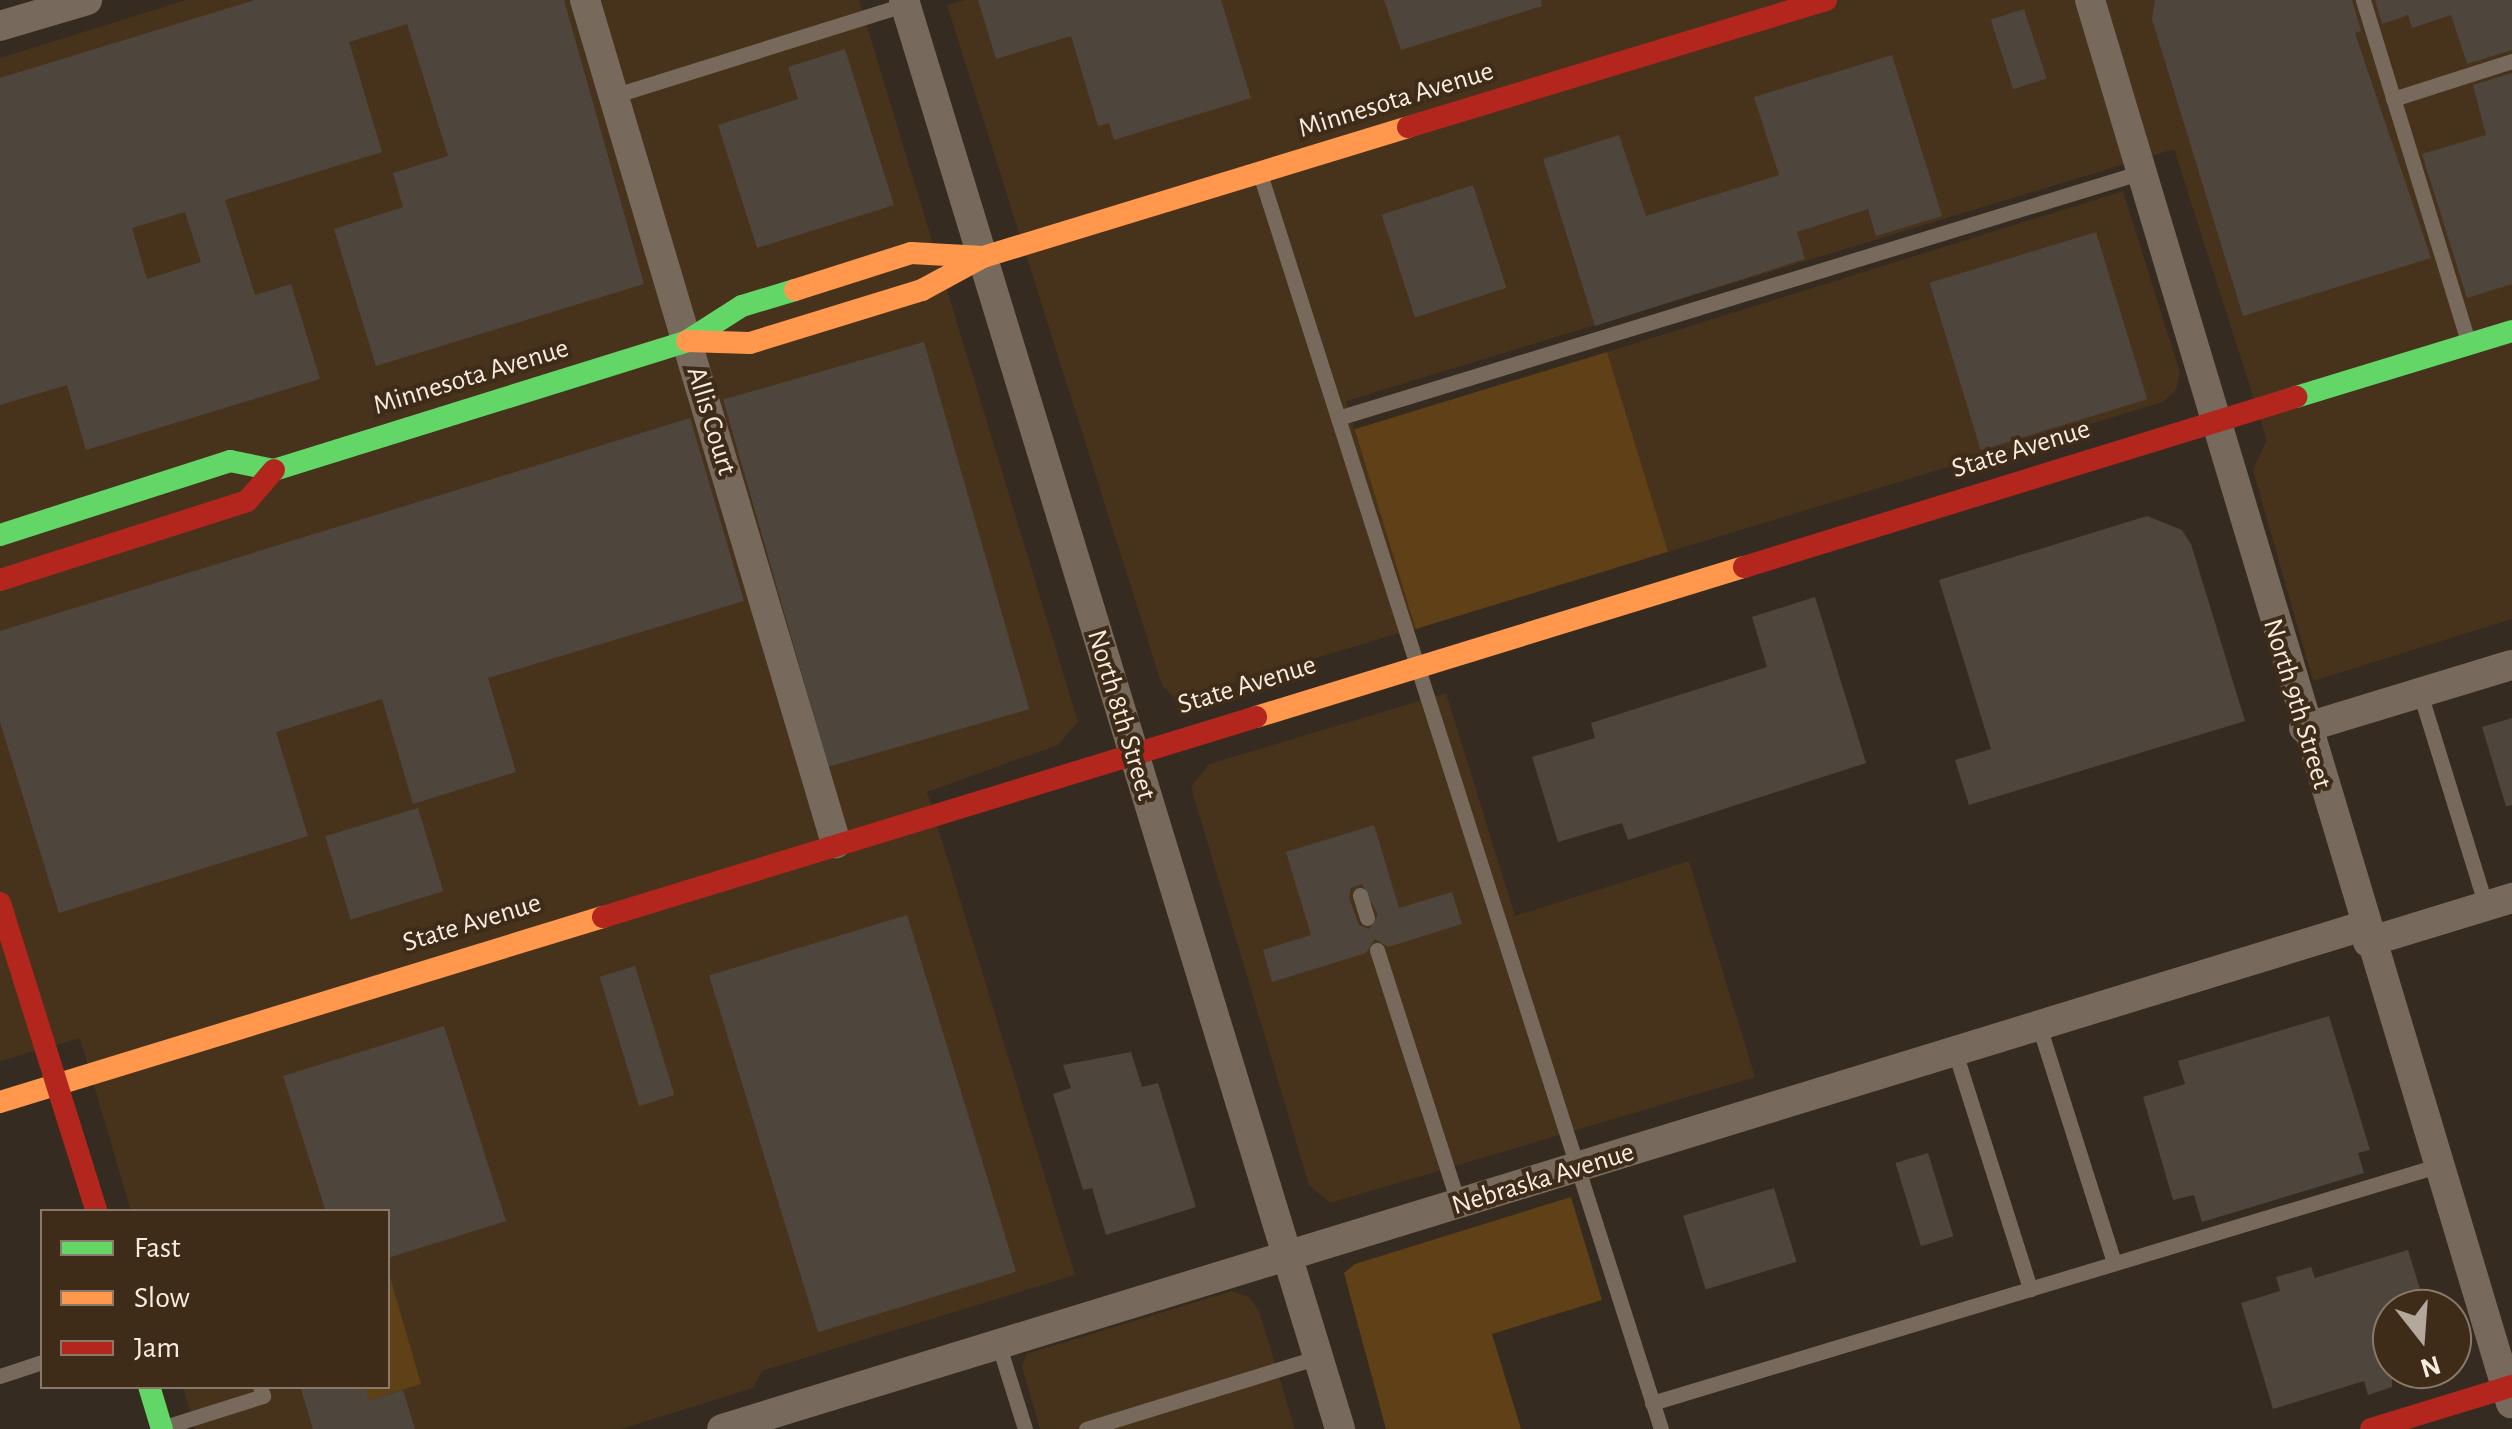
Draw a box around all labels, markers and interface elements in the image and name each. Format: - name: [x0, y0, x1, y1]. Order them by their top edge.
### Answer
- street label: Minnesota Avenue: [1294, 54, 1498, 146]
- street label: Minnesota Avenue: [369, 331, 573, 423]
- street label: Allis Court: [679, 363, 743, 479]
- street label: State Avenue: [1948, 412, 2094, 486]
- street label: North 9th Street: [2255, 615, 2339, 793]
- street label: North 8th Street: [1079, 626, 1163, 804]
- street label: State Avenue: [1174, 648, 1320, 722]
- street label: State Avenue: [399, 886, 545, 960]
- street label: Nebraska Avenue: [1448, 1135, 1638, 1223]
- legend: [40, 1209, 390, 1389]
- text: Fast: [134, 1233, 181, 1263]
- text: Slow: [134, 1283, 190, 1313]
- north arrow: [2372, 1289, 2472, 1389]
- text: Jam: [134, 1333, 180, 1363]
- text: N: [2417, 1350, 2444, 1382]

